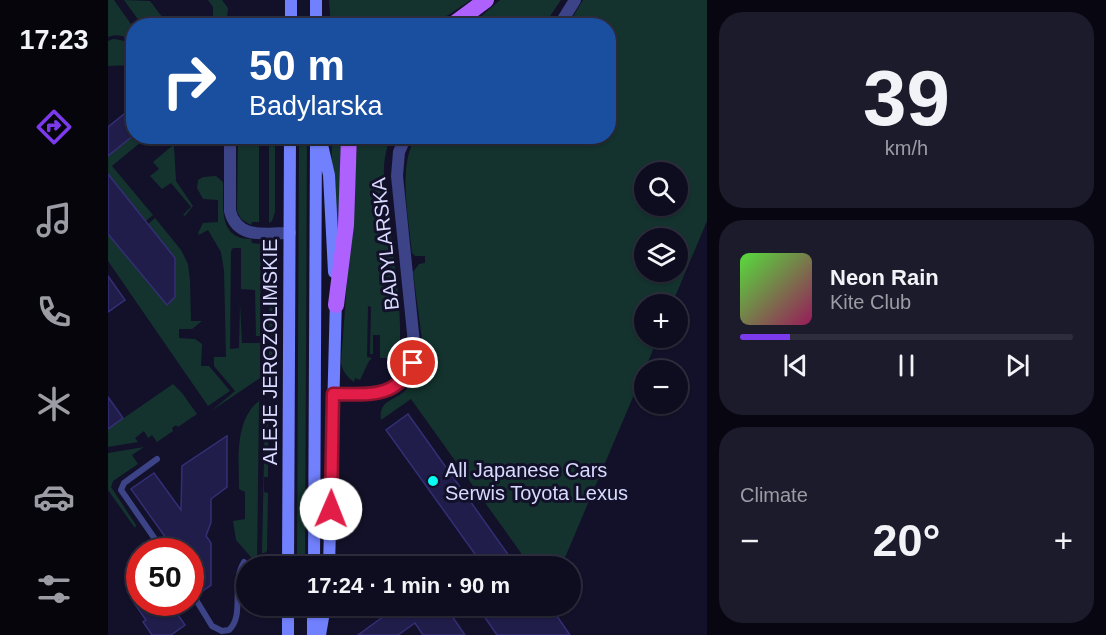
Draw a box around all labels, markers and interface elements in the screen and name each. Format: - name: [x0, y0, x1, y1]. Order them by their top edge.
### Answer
- text: 17:23: [19, 25, 89, 55]
- icon: right: [150, 42, 228, 120]
- text: 50 m: [249, 42, 345, 89]
- text: 39: [863, 54, 950, 142]
- text: Badylarska: [249, 91, 383, 121]
- icon: directions: [33, 106, 75, 148]
- text: km/h: [885, 137, 928, 159]
- map controls: [634, 162, 688, 414]
- button: search: [634, 162, 688, 216]
- street label: BADYLARSKA: [367, 176, 403, 311]
- icon: music: [33, 199, 75, 241]
- button: layers: [634, 228, 688, 282]
- street label: ALEJE JEROZOLIMSKIE: [259, 239, 281, 465]
- text: Neon Rain: [830, 265, 939, 290]
- icon: phone: [33, 291, 75, 333]
- text: Kite Club: [830, 291, 911, 313]
- button: +: [634, 294, 688, 348]
- pin: [387, 337, 438, 388]
- icon: arrive: [396, 346, 429, 379]
- icon: previous: [779, 349, 812, 382]
- icon: pause: [890, 349, 923, 382]
- icon: next: [1001, 349, 1034, 382]
- button: −: [634, 360, 688, 414]
- icon: climate: [33, 383, 75, 425]
- place label: All Japanese Cars Serwis Toyota Lexus: [445, 459, 628, 504]
- marker: All Japanese Cars Serwis Toyota Lexus: [426, 474, 440, 488]
- icon: car: [33, 476, 75, 518]
- position arrow: [299, 477, 363, 541]
- text: Climate: [740, 484, 808, 506]
- text: 20°: [872, 515, 941, 566]
- text: −: [740, 522, 759, 559]
- text: +: [1054, 522, 1073, 559]
- speed limit sign: 50: [126, 538, 204, 616]
- icon: filters: [33, 568, 75, 610]
- text: 17:24 · 1 min · 90 m: [307, 573, 510, 598]

